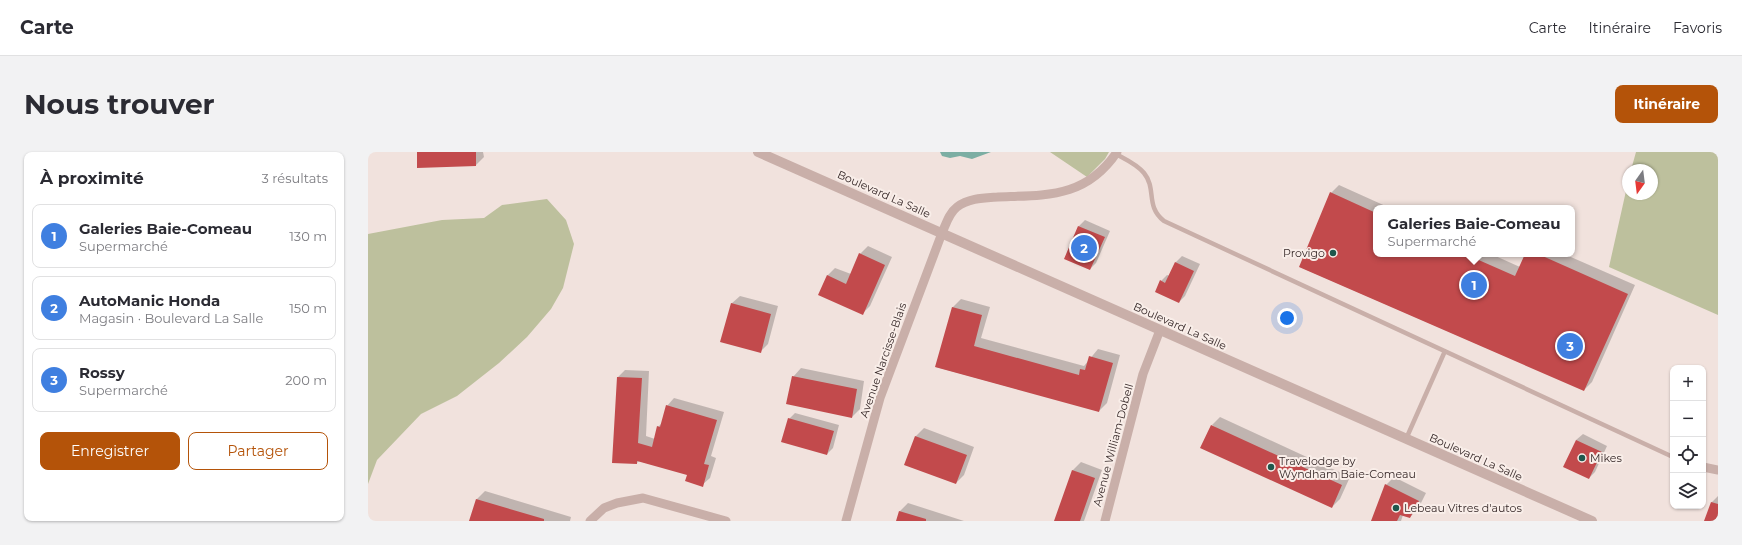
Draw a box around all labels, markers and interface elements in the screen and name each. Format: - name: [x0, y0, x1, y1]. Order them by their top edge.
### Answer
- text: Carte: [20, 16, 74, 39]
- text: Carte: [1529, 19, 1566, 37]
- text: Itinéraire: [1588, 19, 1651, 37]
- text: Favoris: [1673, 19, 1722, 37]
- button: Itinéraire: [1615, 85, 1718, 123]
- text: Nous trouver: [24, 87, 215, 121]
- north arrow: [1622, 164, 1658, 200]
- street label: Boulevard La Salle: [835, 167, 933, 221]
- text: À proximité: [40, 168, 144, 188]
- text: 3 résultats: [262, 170, 328, 186]
- popup: [1373, 205, 1575, 257]
- text: Galeries Baie-Comeau: [1387, 214, 1561, 233]
- text: Galeries Baie-Comeau: [79, 219, 252, 238]
- text: 1: [51, 228, 57, 244]
- text: 130 m: [289, 228, 327, 244]
- pin: 2: [1071, 233, 1097, 263]
- text: Supermarché: [1387, 233, 1476, 249]
- text: Supermarché: [79, 238, 168, 254]
- place label: Provigo: [1283, 246, 1325, 260]
- marker: Provigo: [1328, 248, 1338, 258]
- pin: 1: [1461, 270, 1487, 300]
- text: AutoManic Honda: [79, 291, 220, 310]
- street label: Boulevard La Salle: [1131, 299, 1229, 353]
- text: 2: [50, 300, 58, 316]
- text: 150 m: [289, 300, 327, 316]
- street label: Avenue Narcisse-Blais: [857, 300, 910, 419]
- your location: [1277, 308, 1297, 328]
- text: Magasin · Boulevard La Salle: [79, 310, 263, 326]
- pin: 3: [1557, 331, 1583, 361]
- text: Rossy: [79, 363, 125, 382]
- map controls: [1670, 365, 1706, 509]
- button: +: [1670, 365, 1706, 401]
- text: 3: [50, 372, 58, 388]
- text: 200 m: [285, 372, 327, 388]
- text: Supermarché: [79, 382, 168, 398]
- street label: Avenue William-Dobell: [1090, 382, 1136, 508]
- button: −: [1670, 401, 1706, 437]
- street label: Boulevard La Salle: [1427, 430, 1525, 484]
- button: Enregistrer: [40, 432, 180, 470]
- button: Partager: [188, 432, 328, 470]
- button: locate: [1670, 437, 1706, 473]
- place label: Mikes: [1590, 451, 1622, 465]
- marker: Mikes: [1577, 453, 1587, 463]
- place label: Travelodge by Wyndham Baie-Comeau: [1279, 454, 1416, 481]
- marker: Travelodge by Wyndham Baie-Comeau: [1266, 462, 1276, 472]
- button: layers: [1670, 473, 1706, 509]
- place label: Lebeau Vitres d'autos: [1404, 501, 1522, 515]
- marker: Lebeau Vitres d'autos: [1391, 503, 1401, 513]

